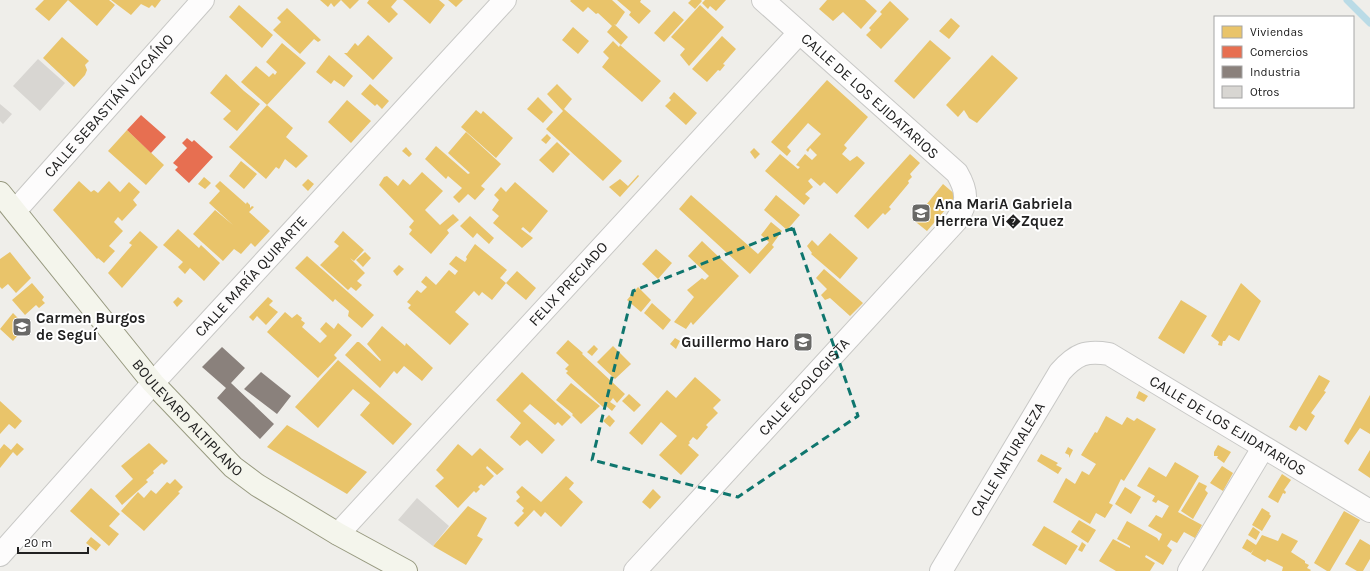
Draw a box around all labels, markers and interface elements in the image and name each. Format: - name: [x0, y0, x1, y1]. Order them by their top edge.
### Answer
- legend: [1214, 16, 1354, 108]
- text: Viviendas: [1250, 25, 1303, 39]
- street label: CALLE DE LOS EJIDATARIOS: [797, 29, 943, 163]
- street label: CALLE SEBASTIÁN VIZCAÍNO: [40, 30, 177, 181]
- text: Comercios: [1250, 45, 1308, 59]
- text: Industria: [1250, 65, 1300, 79]
- text: Otros: [1250, 85, 1279, 99]
- place label: Ana MariA Gabriela Herrera Vi�Zquez: [935, 195, 1072, 230]
- school or university icon: Ana MariA Gabriela Herrera Vi�Zquez: [910, 202, 932, 224]
- street label: CALLE MARÍA QUIRARTE: [191, 212, 311, 340]
- street label: FELIX PRECIADO: [525, 238, 612, 330]
- place label: Carmen Burgos de Seguí: [36, 309, 146, 344]
- school or university icon: Carmen Burgos de Seguí: [11, 316, 33, 338]
- school or university icon: Guillermo Haro: [792, 331, 814, 353]
- place label: Guillermo Haro: [681, 333, 789, 351]
- street label: CALLE ECOLOGISTA: [755, 334, 854, 439]
- street label: BOULEVARD ALTIPLANO: [128, 356, 246, 480]
- street label: CALLE DE LOS EJIDATARIOS: [1146, 371, 1309, 479]
- street label: CALLE NATURALEZA: [967, 399, 1049, 520]
- scale bar: [18, 529, 88, 555]
- text: 20 m: [24, 536, 52, 550]

